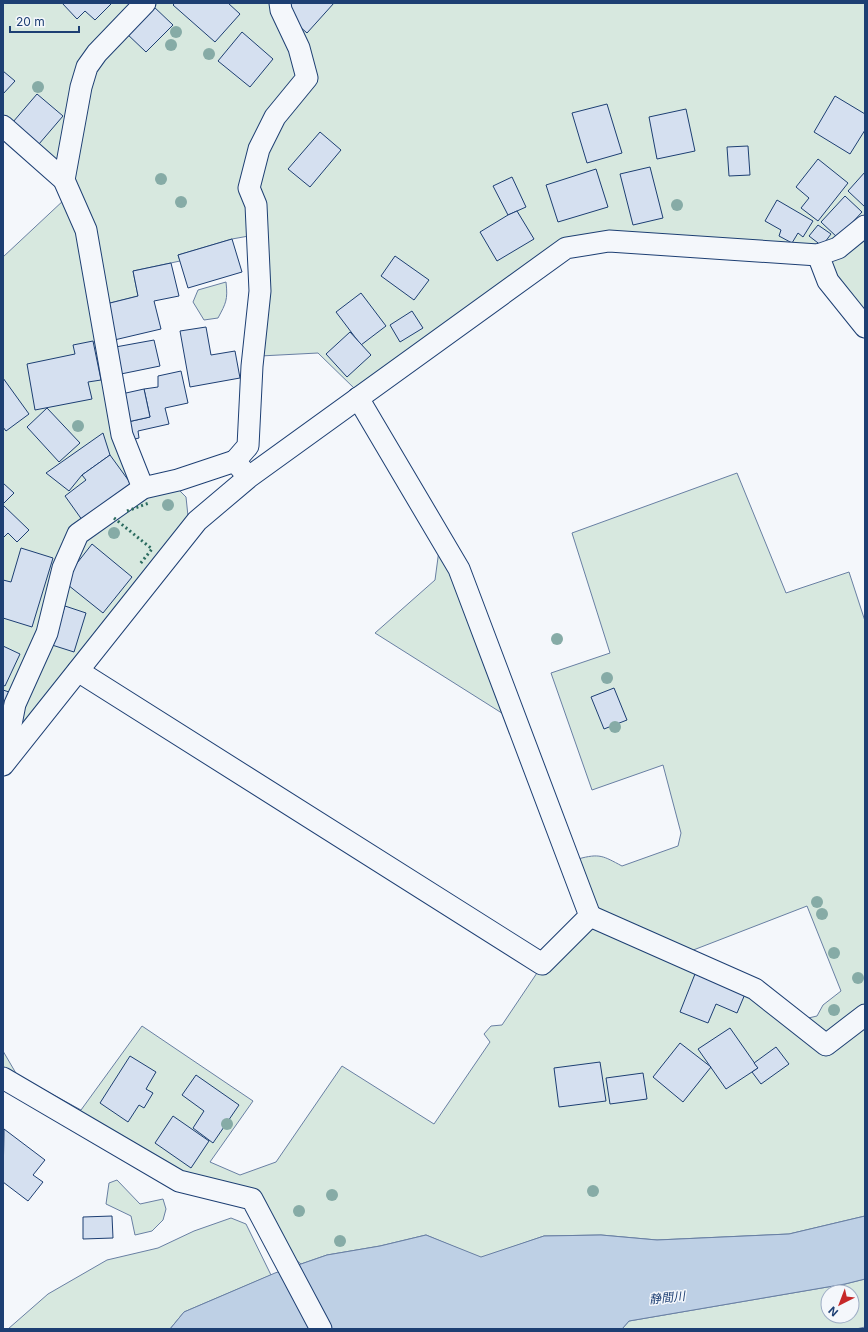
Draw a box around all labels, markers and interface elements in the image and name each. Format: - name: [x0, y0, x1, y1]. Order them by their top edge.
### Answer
- scale bar: [10, 8, 79, 34]
- text: 20 m: [16, 14, 45, 29]
- north arrow: [820, 1284, 860, 1324]
- water label: 静間川: [648, 1288, 688, 1307]
- text: N: [826, 1303, 841, 1319]

